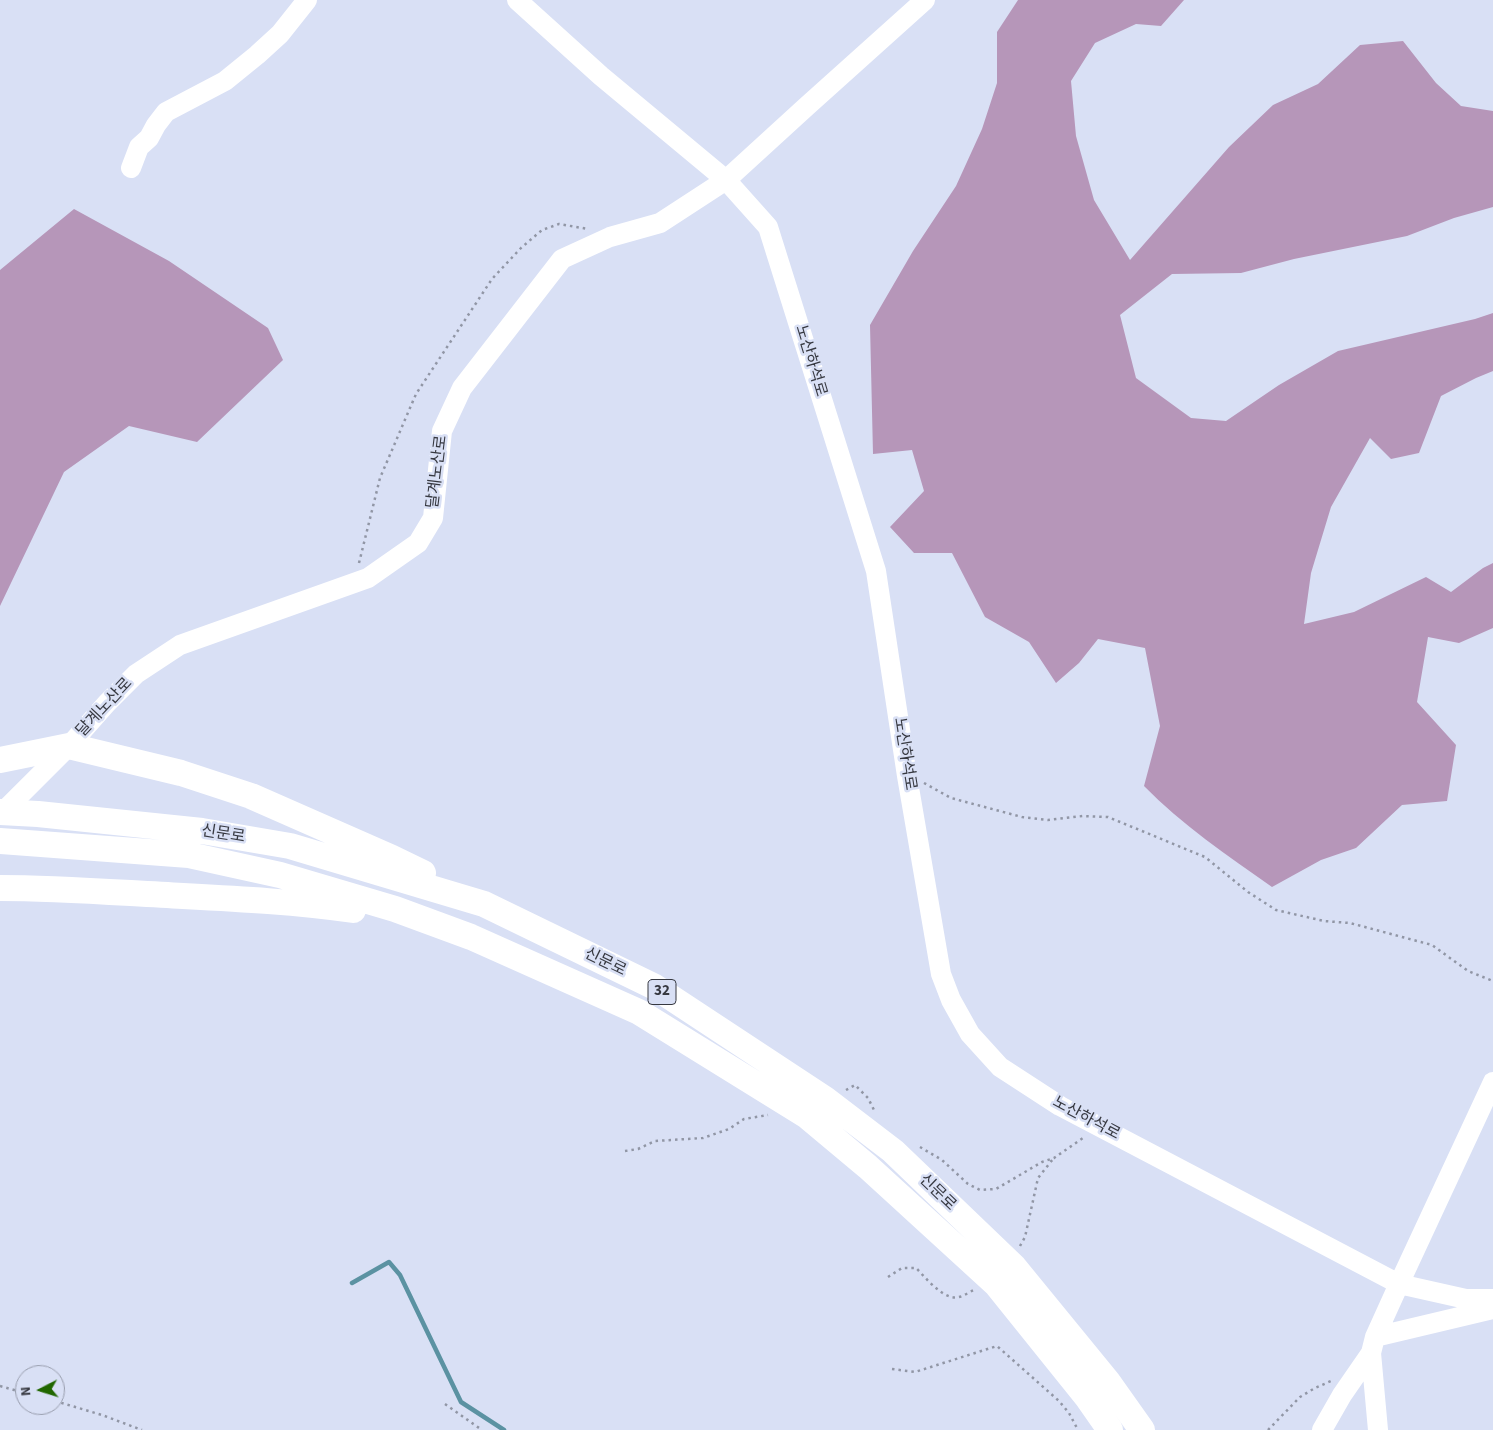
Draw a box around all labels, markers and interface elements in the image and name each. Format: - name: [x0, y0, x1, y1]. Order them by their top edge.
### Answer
- street label: 노산하석로: [790, 323, 830, 399]
- street label: 달계노산로: [424, 434, 452, 510]
- street label: 달계노산로: [73, 675, 137, 741]
- street label: 노산하석로: [889, 716, 919, 792]
- street label: 신문로: [200, 822, 246, 848]
- street label: 신문로: [581, 945, 629, 981]
- road number: 32: [648, 980, 676, 1004]
- street label: 노산하석로: [1049, 1093, 1123, 1145]
- street label: 신문로: [914, 1171, 960, 1215]
- north arrow: [15, 1365, 65, 1415]
- text: N: [16, 1386, 36, 1397]

